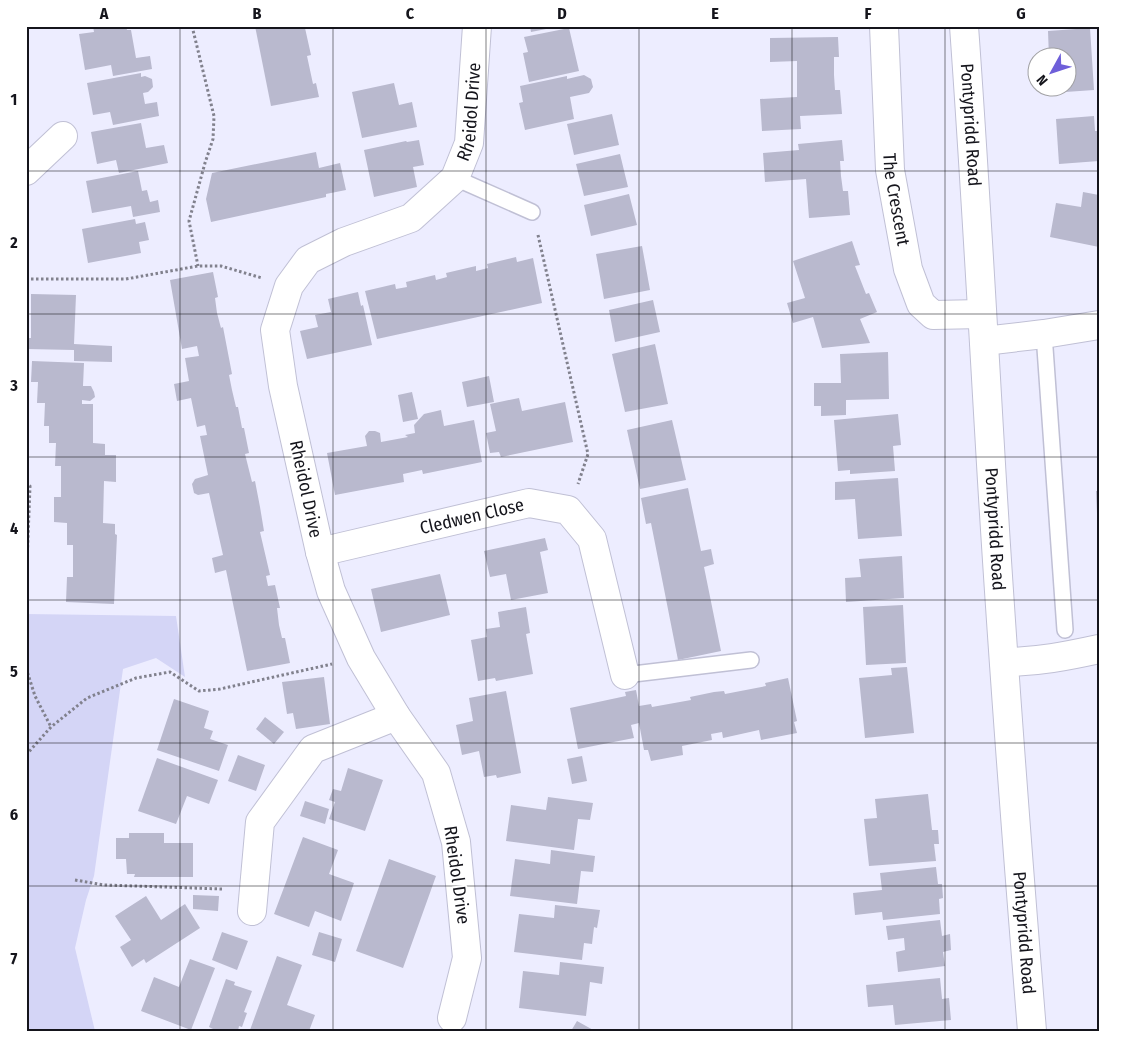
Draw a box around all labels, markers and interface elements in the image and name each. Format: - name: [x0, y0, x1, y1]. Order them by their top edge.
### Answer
- text: A: [99, 4, 109, 23]
- text: B: [253, 4, 262, 23]
- text: C: [406, 4, 415, 23]
- text: D: [557, 4, 567, 23]
- text: E: [711, 4, 719, 23]
- text: F: [864, 4, 872, 23]
- text: G: [1016, 4, 1026, 23]
- north arrow: [1028, 48, 1078, 98]
- street label: Rheidol Drive: [452, 62, 485, 164]
- street label: Pontypridd Road: [956, 63, 986, 187]
- text: N: [1033, 71, 1052, 89]
- text: 1: [11, 90, 17, 109]
- street label: The Crescent: [878, 152, 915, 248]
- text: 2: [9, 233, 18, 252]
- text: 3: [9, 376, 18, 395]
- street label: Rheidol Drive: [285, 438, 327, 540]
- street label: Pontypridd Road: [980, 467, 1010, 591]
- street label: Cledwen Close: [418, 494, 526, 539]
- text: 4: [10, 519, 18, 538]
- text: 5: [10, 662, 18, 681]
- text: 6: [10, 805, 18, 824]
- street label: Rheidol Drive: [439, 824, 475, 926]
- street label: Pontypridd Road: [1008, 871, 1040, 995]
- text: 7: [11, 949, 18, 968]

